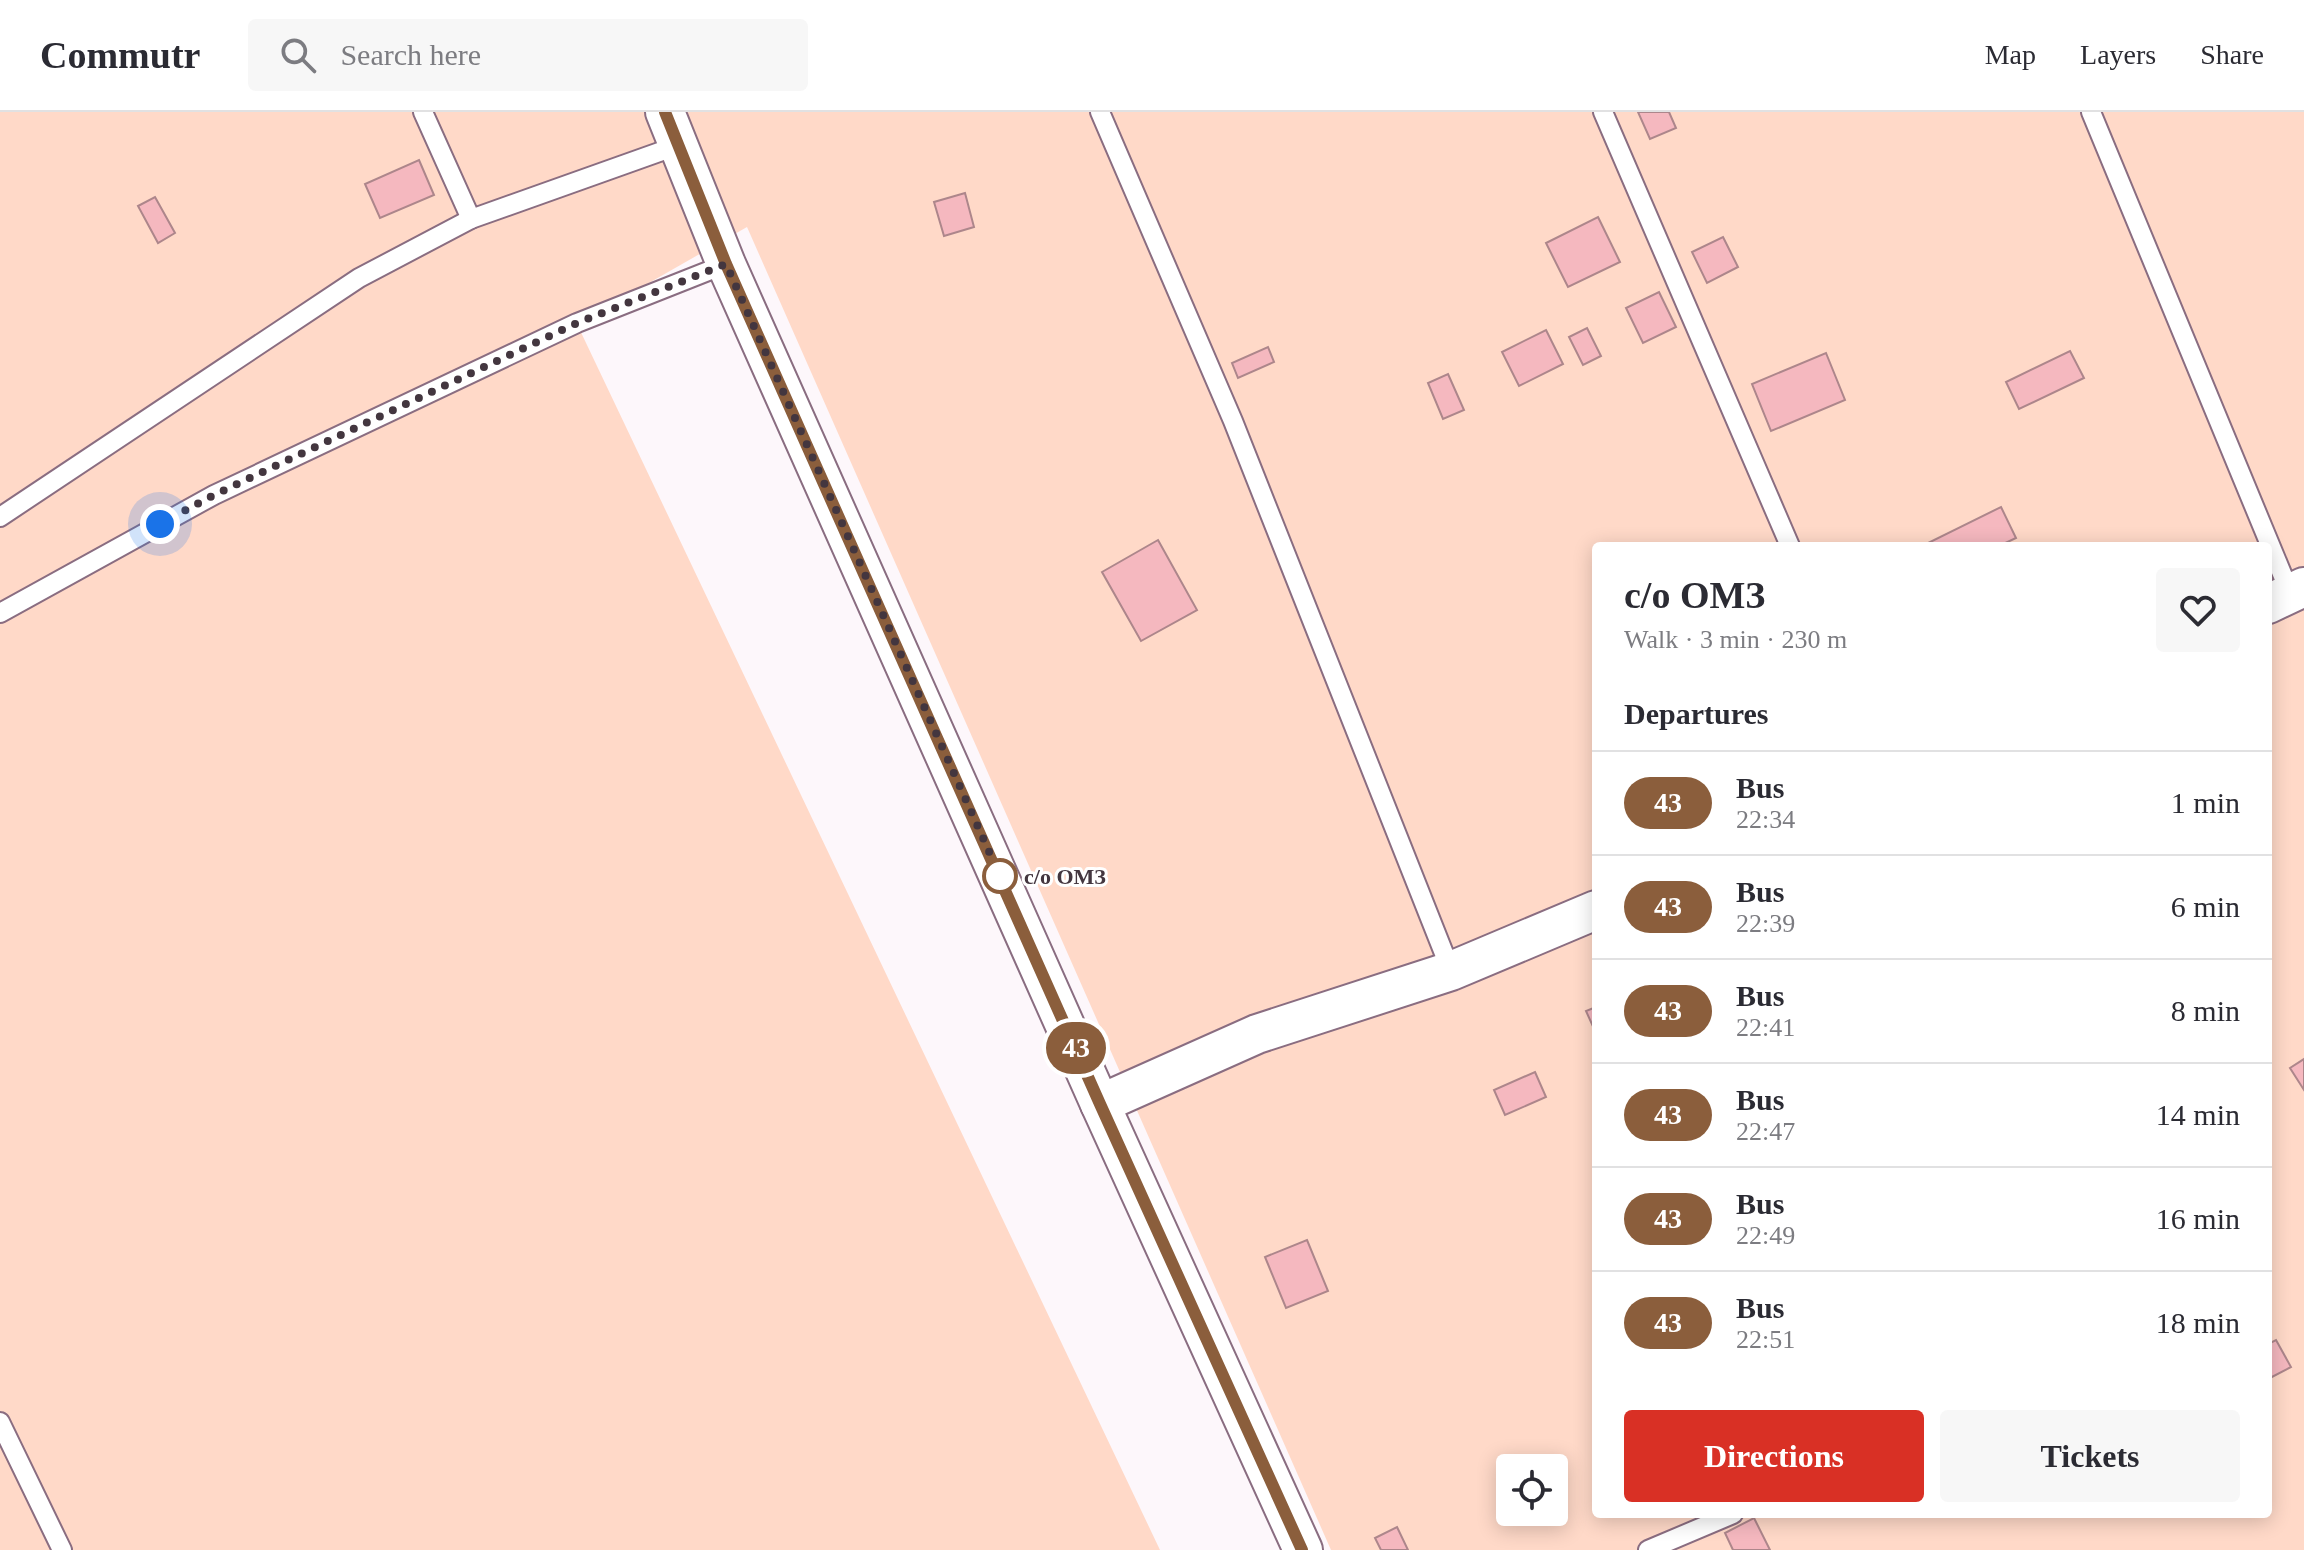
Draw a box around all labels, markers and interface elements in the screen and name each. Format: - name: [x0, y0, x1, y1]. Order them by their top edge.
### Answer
- search box: [248, 19, 808, 91]
- icon: search: [276, 33, 320, 77]
- text: Commutr: [40, 34, 200, 76]
- text: Search here: [340, 38, 481, 71]
- text: Map: [1985, 39, 2036, 70]
- text: Layers: [2080, 39, 2156, 70]
- text: Share: [2200, 39, 2264, 70]
- your location: [140, 504, 180, 544]
- button: heart: [2156, 568, 2240, 652]
- text: с/о ОМЗ: [1624, 574, 1765, 616]
- text: Walk · 3 min · 230 m: [1624, 625, 1847, 654]
- text: Departures: [1624, 697, 1768, 730]
- text: Bus: [1736, 771, 1784, 804]
- text: 1 min: [2171, 786, 2240, 819]
- text: 43: [1654, 787, 1682, 818]
- text: 22:34: [1736, 805, 1795, 834]
- marker: с/о ОМЗ: [983, 859, 1017, 893]
- place label: с/о ОМЗ: [1024, 864, 1106, 889]
- text: Bus: [1736, 875, 1784, 908]
- text: 6 min: [2171, 890, 2240, 923]
- text: 43: [1654, 891, 1682, 922]
- text: 22:39: [1736, 909, 1795, 938]
- text: Bus: [1736, 979, 1784, 1012]
- text: 8 min: [2171, 994, 2240, 1027]
- text: 43: [1654, 995, 1682, 1026]
- text: 22:41: [1736, 1013, 1795, 1042]
- line badge: 43: [1040, 1022, 1112, 1074]
- text: 43: [1062, 1032, 1090, 1063]
- text: Bus: [1736, 1083, 1784, 1116]
- text: 14 min: [2156, 1098, 2240, 1131]
- text: 43: [1654, 1099, 1682, 1130]
- text: 22:47: [1736, 1117, 1795, 1146]
- text: Bus: [1736, 1187, 1784, 1220]
- text: 16 min: [2156, 1202, 2240, 1235]
- text: 43: [1654, 1203, 1682, 1234]
- text: 22:49: [1736, 1221, 1795, 1250]
- text: Bus: [1736, 1291, 1784, 1324]
- text: 18 min: [2156, 1306, 2240, 1339]
- text: 43: [1654, 1307, 1682, 1338]
- text: 22:51: [1736, 1325, 1795, 1354]
- button: Directions: [1624, 1410, 1924, 1502]
- button: Tickets: [1940, 1410, 2240, 1502]
- map controls: [1496, 1454, 1568, 1526]
- button: locate: [1496, 1454, 1568, 1526]

